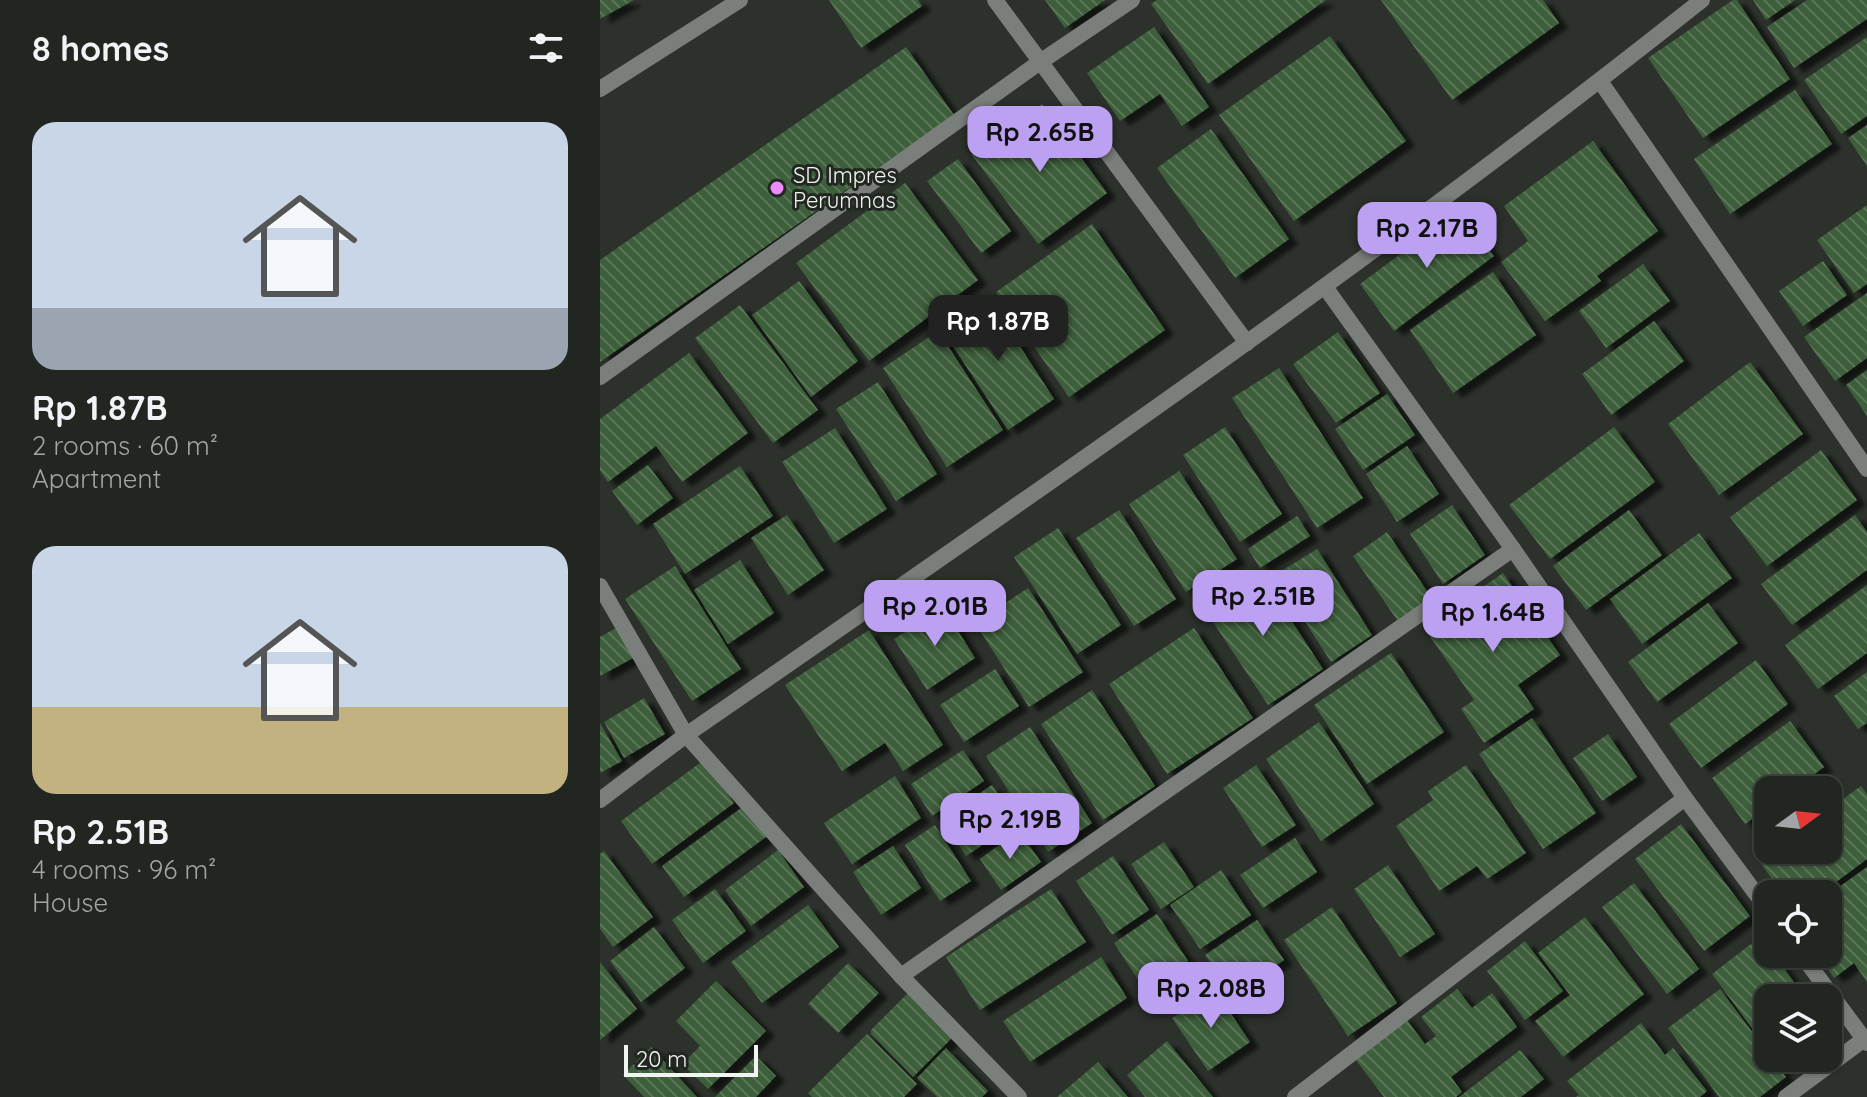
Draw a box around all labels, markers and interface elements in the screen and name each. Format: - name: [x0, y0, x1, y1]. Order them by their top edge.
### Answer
- icon: filters: [524, 26, 568, 70]
- text: 8 homes: [32, 27, 169, 70]
- pin: Rp 2.65B: [957, 106, 1123, 174]
- text: Rp 2.65B: [985, 115, 1095, 148]
- place label: SD Impres Perumnas: [793, 161, 897, 214]
- icon: home: [228, 174, 372, 318]
- marker: SD Impres Perumnas: [768, 179, 786, 197]
- pin: Rp 2.17B: [1344, 202, 1510, 270]
- text: Rp 2.17B: [1376, 211, 1478, 244]
- pin: Rp 1.87B: [915, 295, 1081, 363]
- text: Rp 1.87B: [946, 304, 1050, 337]
- text: Rp 1.87B: [32, 386, 168, 429]
- text: 2 rooms · 60 m²: [32, 429, 218, 462]
- text: Apartment: [32, 462, 161, 495]
- pin: Rp 2.51B: [1180, 570, 1346, 638]
- text: Rp 2.51B: [1211, 579, 1315, 612]
- pin: Rp 2.01B: [852, 580, 1018, 648]
- pin: Rp 1.64B: [1410, 586, 1576, 654]
- text: Rp 2.01B: [882, 589, 988, 622]
- text: Rp 1.64B: [1441, 595, 1545, 628]
- icon: home: [228, 598, 372, 742]
- north arrow: [1754, 776, 1842, 864]
- map controls: [1754, 776, 1842, 1072]
- pin: Rp 2.19B: [927, 793, 1093, 861]
- text: Rp 2.19B: [958, 802, 1062, 835]
- text: Rp 2.51B: [32, 810, 169, 853]
- text: 4 rooms · 96 m²: [32, 853, 216, 886]
- button: locate: [1754, 880, 1842, 968]
- text: House: [32, 886, 108, 919]
- pin: Rp 2.08B: [1128, 962, 1294, 1030]
- text: Rp 2.08B: [1156, 971, 1266, 1004]
- button: layers: [1754, 984, 1842, 1072]
- scale bar: [624, 1041, 758, 1077]
- text: 20 m: [636, 1045, 687, 1073]

